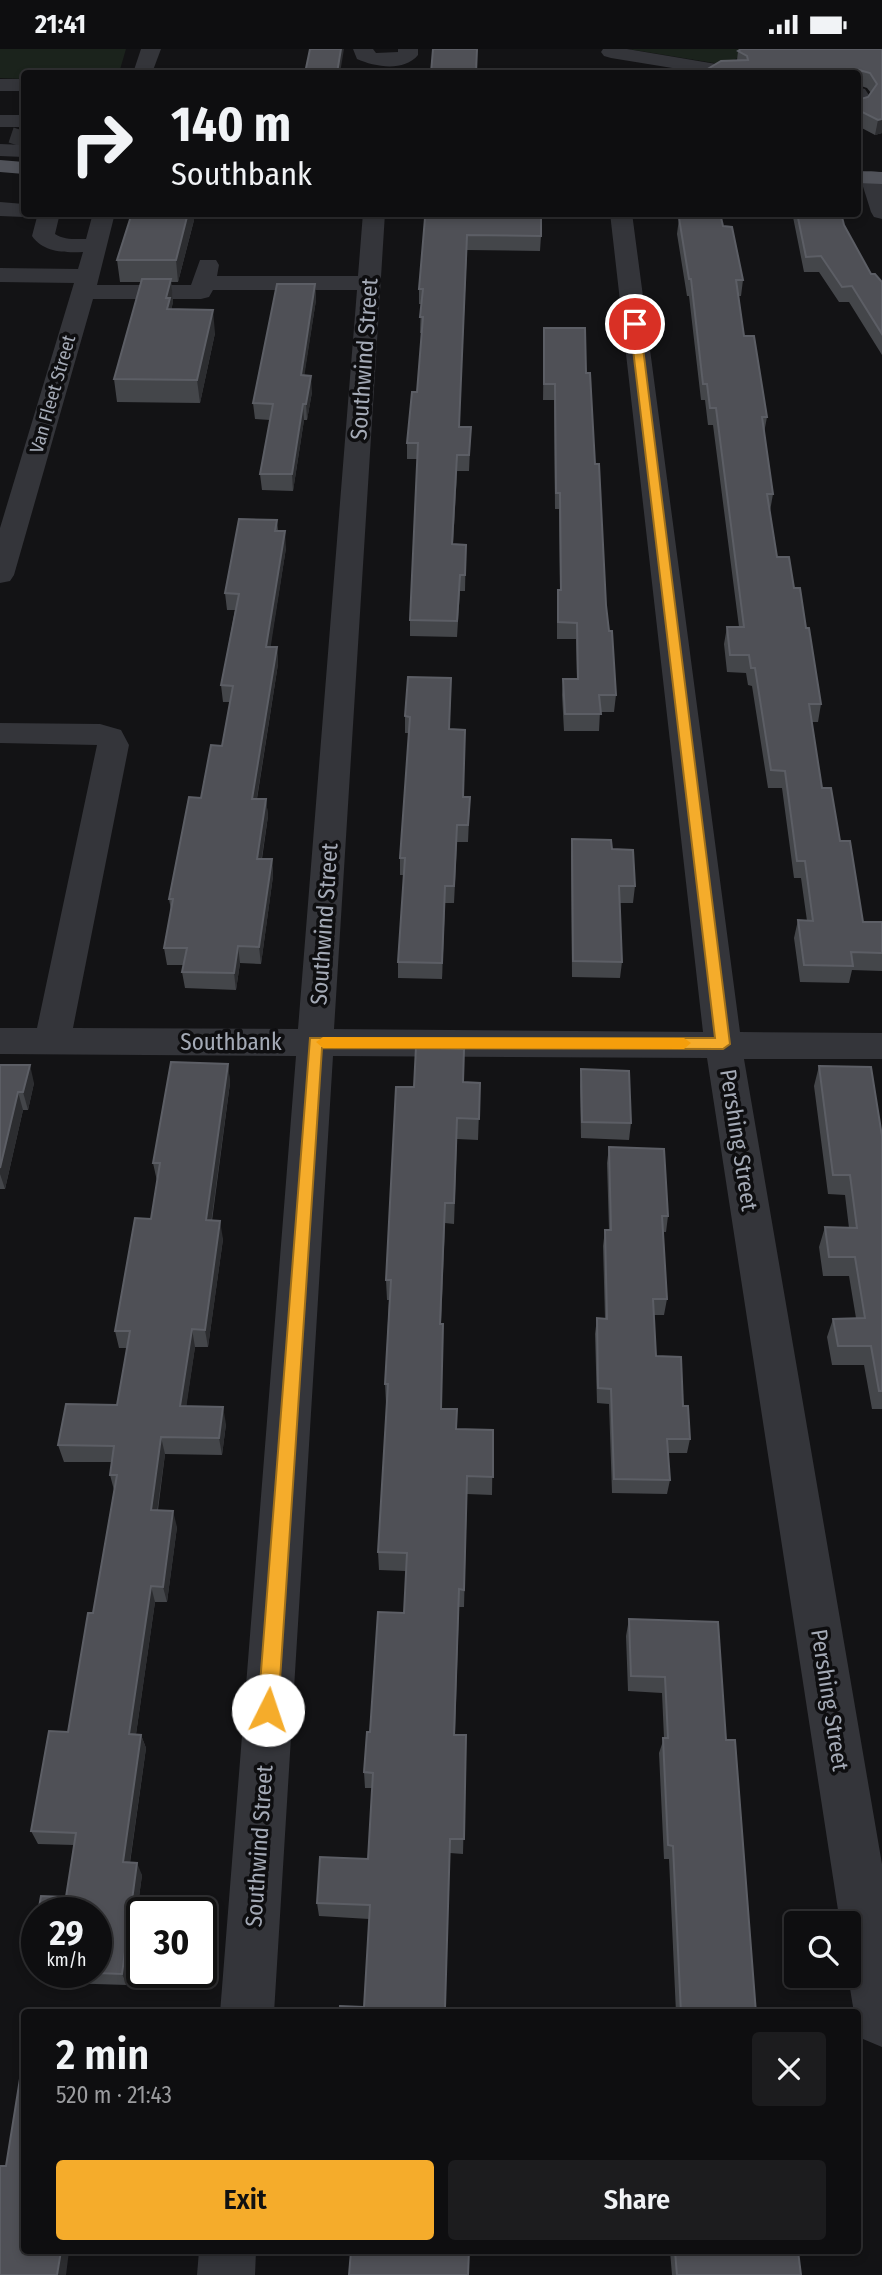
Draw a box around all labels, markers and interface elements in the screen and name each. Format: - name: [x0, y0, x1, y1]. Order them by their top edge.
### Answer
- text: 21:41: [35, 9, 86, 40]
- text: 140 m: [171, 95, 291, 154]
- icon: right: [56, 98, 147, 189]
- text: Southbank: [171, 155, 312, 193]
- street label: Southwind Street: [344, 277, 384, 441]
- pin: [605, 294, 665, 354]
- icon: arrive: [616, 305, 654, 343]
- street label: Van Fleet Street: [25, 332, 81, 456]
- street label: Southwind Street: [304, 842, 344, 1006]
- street label: Southbank: [180, 1028, 282, 1056]
- street label: Pershing Street: [714, 1067, 764, 1213]
- street label: Pershing Street: [805, 1627, 855, 1773]
- position arrow: [231, 1673, 305, 1747]
- street label: Southwind Street: [239, 1764, 279, 1928]
- speed limit sign: 30: [126, 1897, 217, 1988]
- map controls: [784, 1911, 861, 1988]
- button: search: [784, 1911, 861, 1988]
- text: 29: [49, 1912, 84, 1954]
- text: km/h: [46, 1949, 87, 1971]
- text: 2 min: [56, 2030, 149, 2080]
- button: close: [752, 2032, 826, 2106]
- text: 520 m · 21:43: [56, 2081, 172, 2109]
- button: Exit: [56, 2160, 434, 2240]
- button: Share: [448, 2160, 826, 2240]

